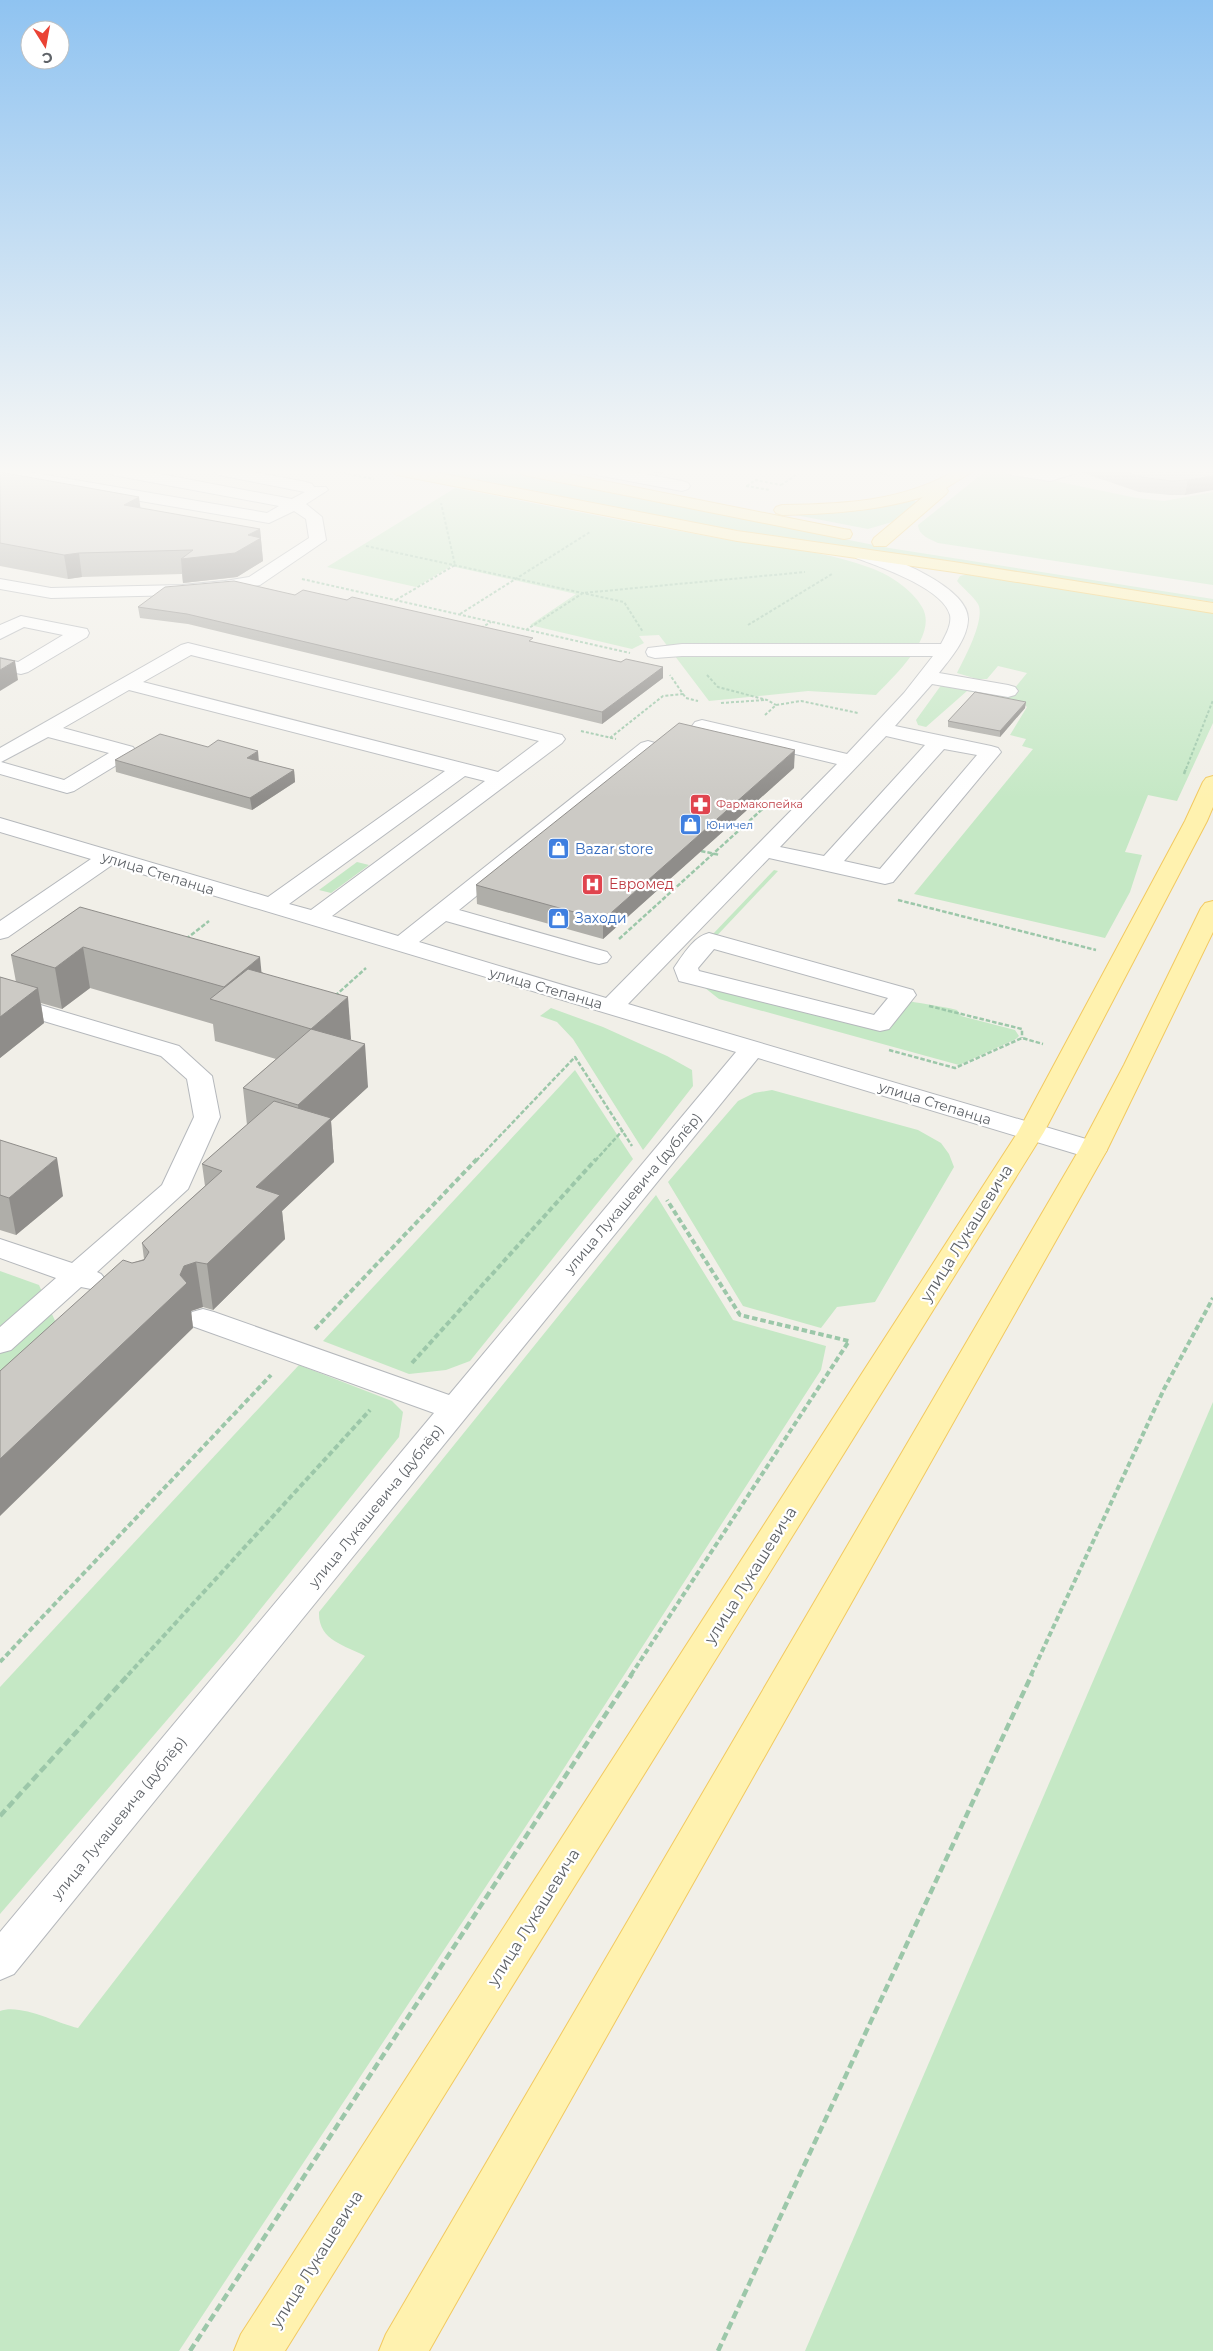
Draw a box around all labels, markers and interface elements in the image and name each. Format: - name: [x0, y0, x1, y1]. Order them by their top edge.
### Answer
- north arrow: [20, 20, 70, 70]
- text: С: [41, 48, 54, 68]
- pharmacy icon: Фармакопейка: [688, 792, 712, 816]
- place label: Фармакопейка: [716, 797, 803, 811]
- shop icon: Юничел: [678, 813, 702, 837]
- place label: Юничел: [706, 818, 753, 832]
- shop icon: Bazar store: [547, 837, 571, 861]
- place label: Bazar store: [575, 840, 653, 858]
- street label: улица Степанца: [99, 847, 217, 899]
- hospital icon: Евромед: [581, 872, 605, 896]
- place label: Евромед: [609, 875, 674, 893]
- shop icon: Заходи: [547, 906, 571, 930]
- place label: Заходи: [575, 909, 627, 927]
- street label: улица Степанца: [486, 963, 605, 1013]
- street label: улица Степанца: [876, 1077, 994, 1129]
- street label: улица Лукашевича (дублёр): [560, 1109, 706, 1278]
- street label: улица Лукашевича: [916, 1161, 1016, 1306]
- street label: улица Лукашевича (дублёр): [304, 1421, 447, 1592]
- street label: улица Лукашевича: [700, 1503, 800, 1648]
- street label: улица Лукашевича (дублёр): [47, 1733, 190, 1904]
- street label: улица Лукашевича: [483, 1845, 583, 1990]
- street label: улица Лукашевича: [266, 2187, 366, 2332]

